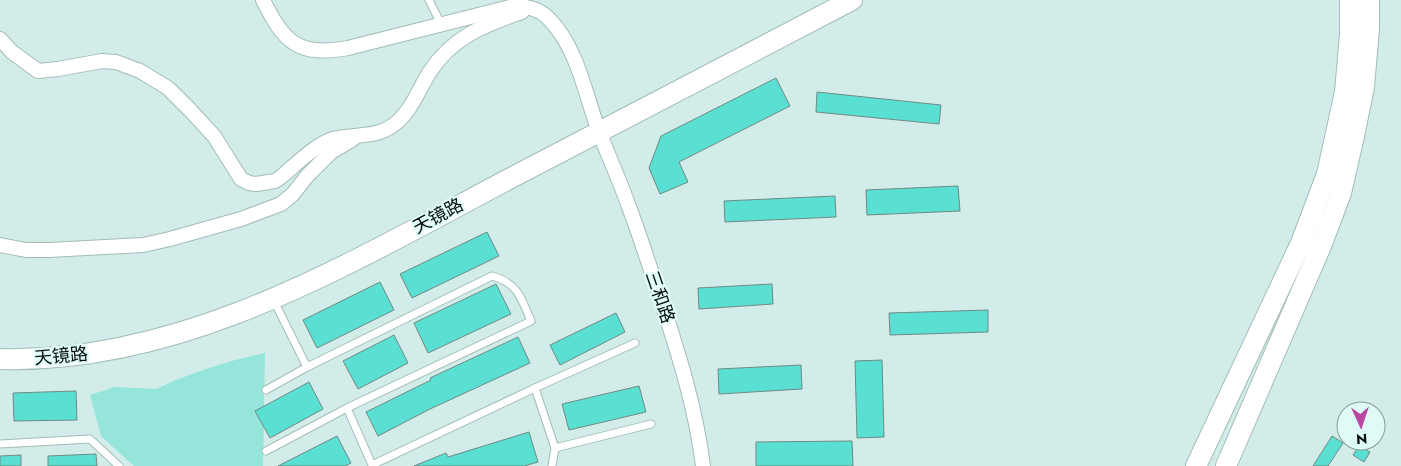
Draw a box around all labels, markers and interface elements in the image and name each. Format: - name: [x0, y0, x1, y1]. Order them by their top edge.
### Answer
- street label: 天镜路: [408, 192, 468, 240]
- street label: 三和路: [639, 267, 681, 327]
- street label: 天镜路: [33, 341, 89, 371]
- north arrow: [1336, 401, 1386, 451]
- text: N: [1356, 429, 1368, 449]

